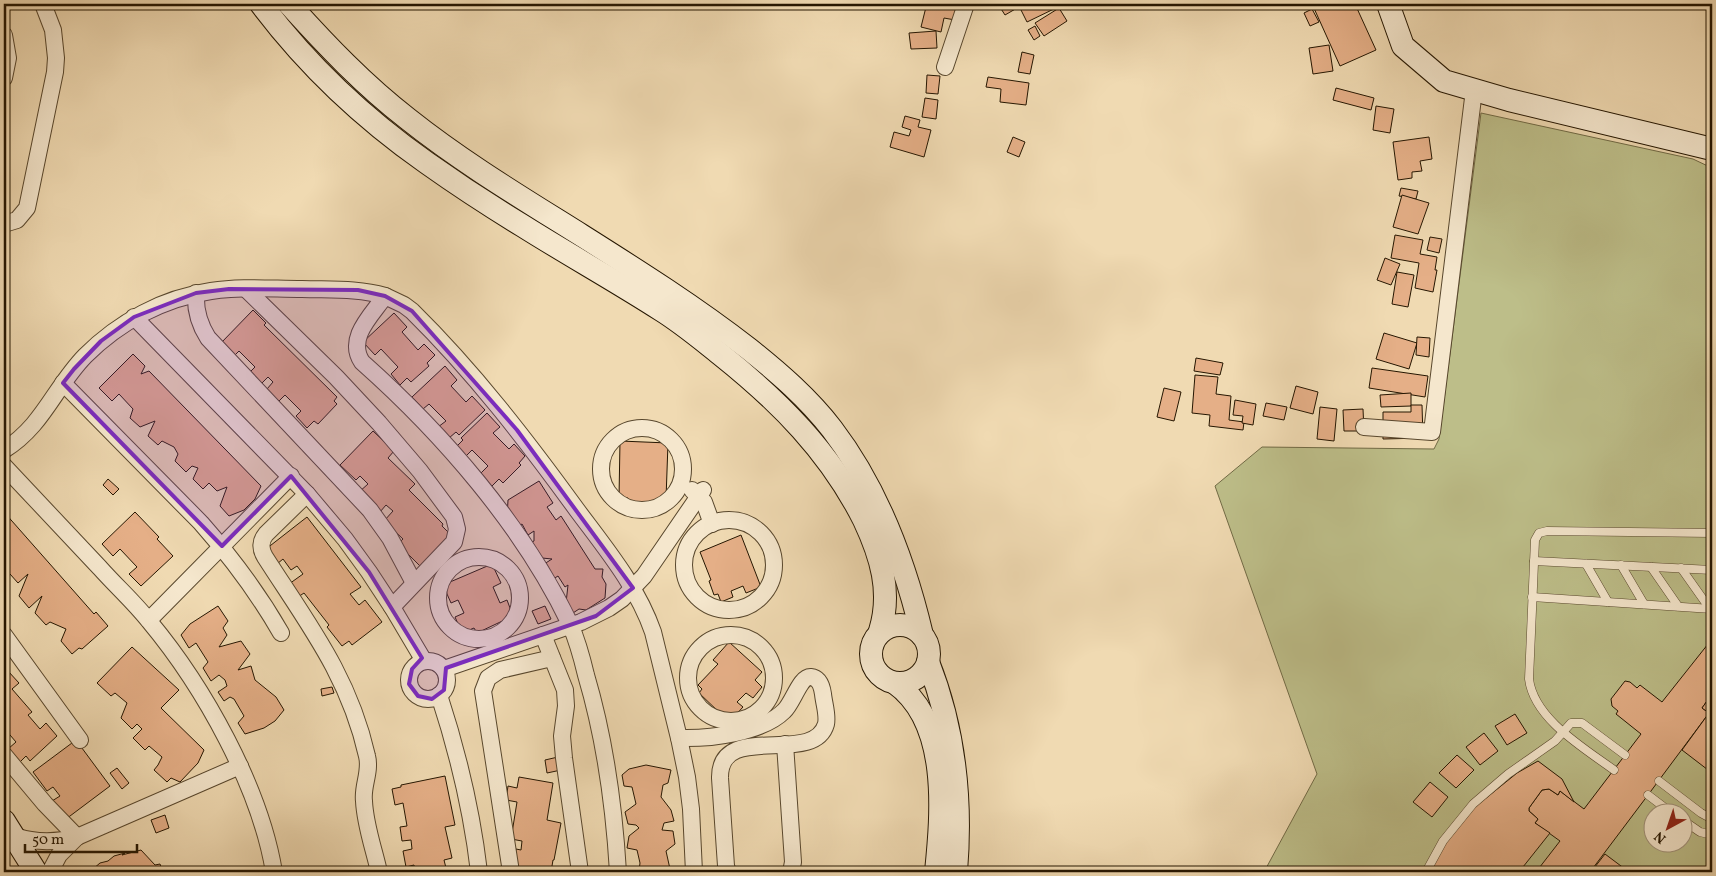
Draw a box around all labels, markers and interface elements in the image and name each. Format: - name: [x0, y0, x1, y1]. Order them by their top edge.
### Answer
- north arrow: [1644, 804, 1694, 854]
- scale bar: [25, 821, 138, 853]
- text: N: [1651, 826, 1671, 847]
- text: 50 m: [32, 830, 64, 851]

